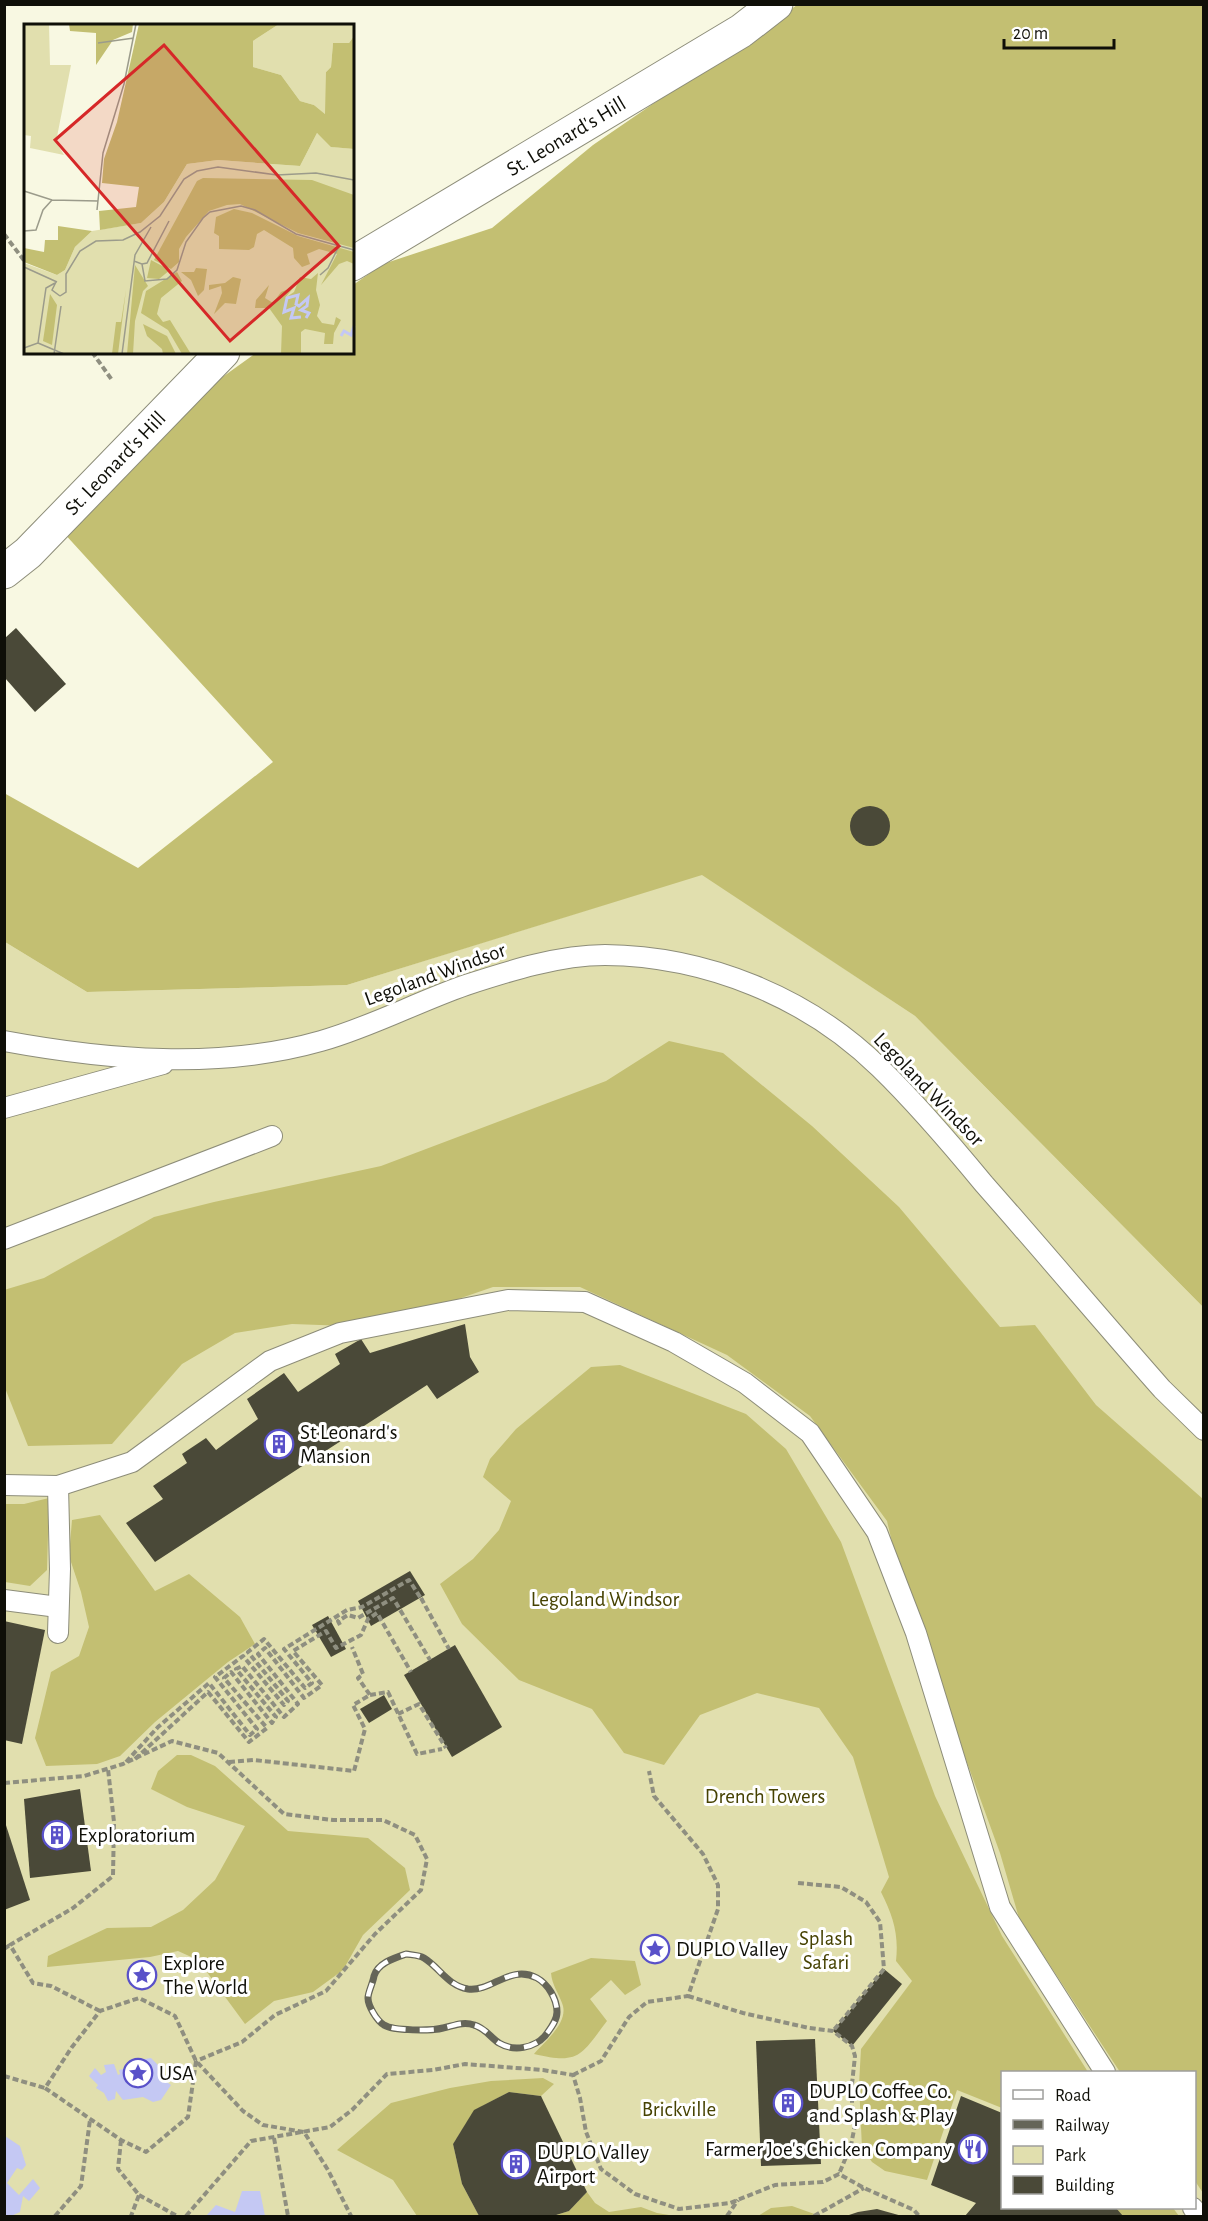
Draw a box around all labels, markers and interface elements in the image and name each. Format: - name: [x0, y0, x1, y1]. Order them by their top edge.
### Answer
- scale bar: [1004, 12, 1114, 50]
- inset map: [24, 24, 354, 354]
- text: 20 m: [1013, 25, 1048, 43]
- street label: St. Leonard's Hill: [503, 93, 630, 180]
- street label: St. Leonard's Hill: [61, 408, 170, 519]
- street label: Legoland Windsor: [362, 939, 509, 1010]
- street label: Legoland Windsor: [870, 1029, 988, 1150]
- place label: St Leonard's Mansion: [300, 1422, 398, 1467]
- building icon: St Leonard's Mansion: [263, 1428, 295, 1460]
- park label: Legoland Windsor: [531, 1589, 679, 1610]
- park label: Drench Towers: [705, 1786, 825, 1807]
- building icon: Exploratorium: [41, 1819, 73, 1851]
- place label: Exploratorium: [78, 1825, 195, 1846]
- park label: Splash Safari: [799, 1928, 853, 1973]
- place icon: DUPLO Valley: [639, 1933, 671, 1965]
- place label: DUPLO Valley: [676, 1939, 788, 1960]
- place label: Explore The World: [163, 1953, 248, 1998]
- place icon: Explore The World: [126, 1959, 158, 1991]
- place icon: USA: [122, 2057, 154, 2089]
- place label: USA: [159, 2063, 194, 2084]
- legend: [1001, 2071, 1196, 2209]
- place label: DUPLO Coffee Co. and Splash & Play: [809, 2081, 954, 2126]
- building icon: DUPLO Coffee Co. and Splash & Play: [772, 2087, 804, 2119]
- text: Road: [1055, 2087, 1091, 2105]
- park label: Brickville: [642, 2099, 716, 2120]
- text: Railway: [1055, 2117, 1110, 2135]
- restaurant icon: Farmer Joe's Chicken Company: [957, 2133, 989, 2165]
- place label: Farmer Joe's Chicken Company: [705, 2139, 952, 2160]
- place label: DUPLO Valley Airport: [537, 2142, 649, 2187]
- text: Park: [1055, 2147, 1087, 2165]
- building icon: DUPLO Valley Airport: [500, 2148, 532, 2180]
- text: Building: [1055, 2177, 1115, 2195]

